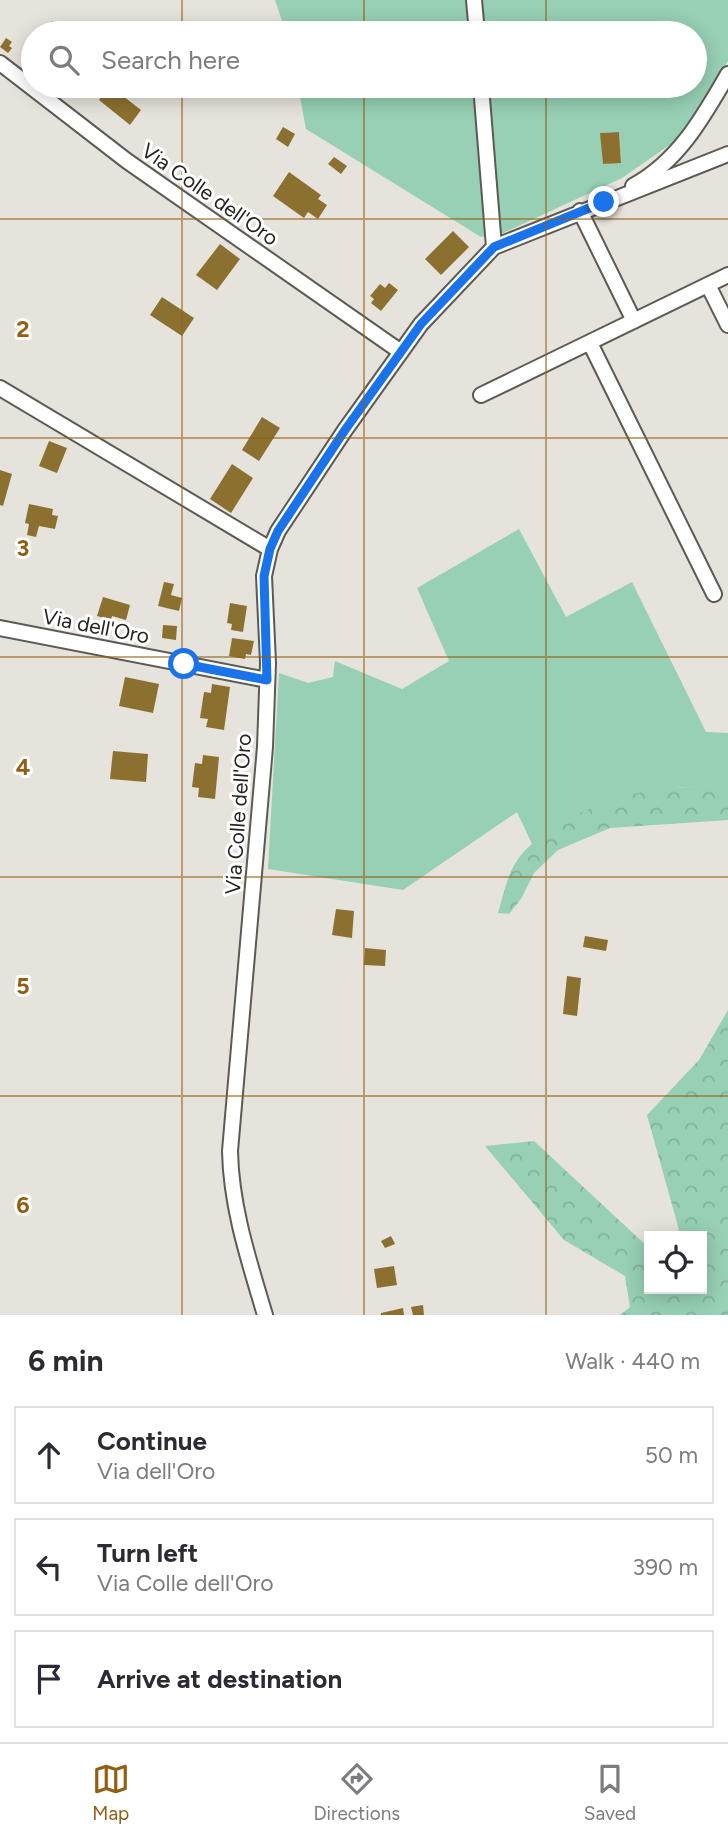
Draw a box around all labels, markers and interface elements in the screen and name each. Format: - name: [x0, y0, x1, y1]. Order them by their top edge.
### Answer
- search box: [21, 21, 707, 98]
- icon: search: [45, 41, 83, 79]
- text: Search here: [101, 44, 240, 76]
- street label: Via Colle dell'Oro: [137, 137, 283, 251]
- route end: [588, 186, 619, 217]
- text: 2: [16, 315, 30, 343]
- text: 3: [17, 534, 29, 562]
- street label: Via dell'Oro: [41, 603, 151, 649]
- route start: [168, 648, 199, 679]
- street label: Via Colle dell'Oro: [220, 733, 256, 895]
- text: 4: [16, 753, 30, 781]
- text: 5: [16, 972, 30, 1000]
- text: 6: [16, 1191, 30, 1219]
- map controls: [644, 1231, 707, 1294]
- button: locate: [644, 1231, 707, 1294]
- text: 6 min: [28, 1342, 104, 1379]
- text: Walk · 440 m: [565, 1347, 700, 1375]
- text: Continue: [97, 1425, 207, 1457]
- icon: ahead: [30, 1436, 68, 1474]
- text: 50 m: [645, 1441, 698, 1469]
- text: Via dell'Oro: [97, 1457, 215, 1485]
- text: Turn left: [97, 1537, 198, 1569]
- icon: left: [30, 1548, 68, 1586]
- text: 390 m: [632, 1553, 698, 1581]
- text: Via Colle dell'Oro: [97, 1569, 274, 1597]
- icon: arrive: [30, 1660, 68, 1698]
- text: Arrive at destination: [97, 1663, 342, 1695]
- tab: Map: [92, 1760, 130, 1825]
- tab: Directions: [313, 1760, 400, 1825]
- tab: Saved: [584, 1760, 636, 1825]

